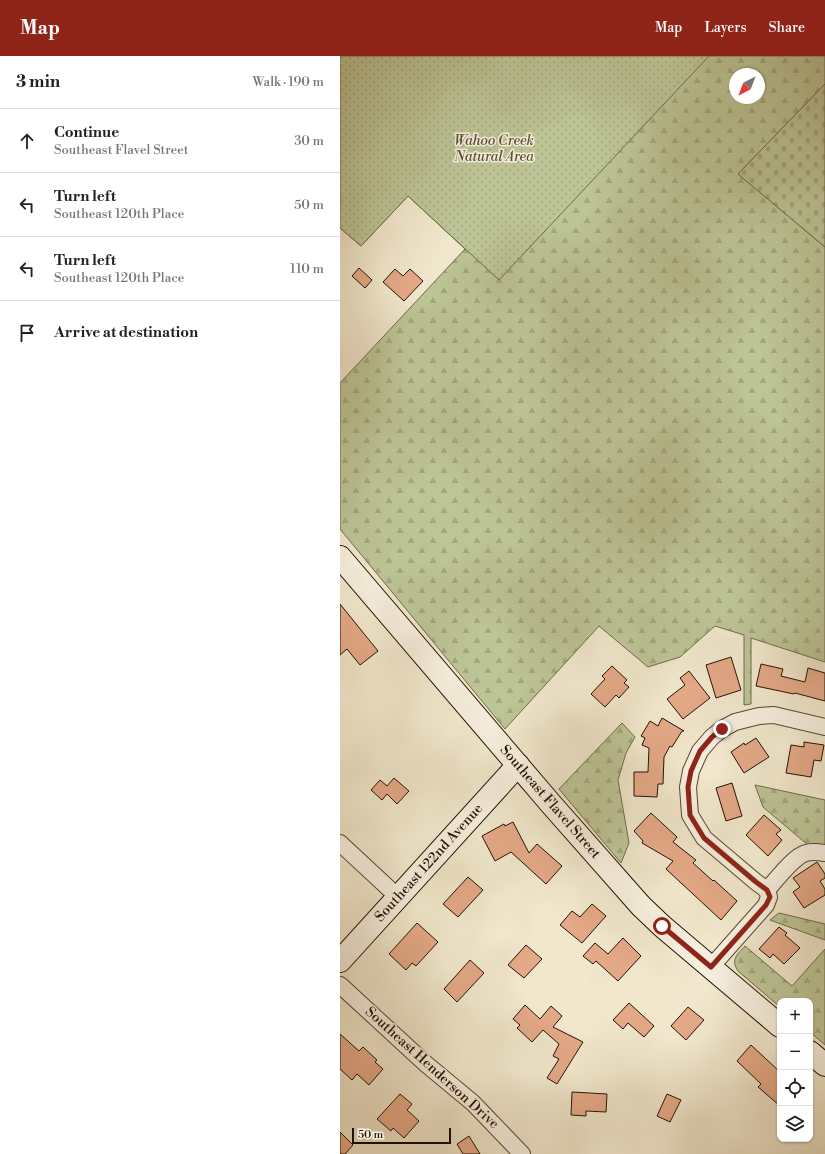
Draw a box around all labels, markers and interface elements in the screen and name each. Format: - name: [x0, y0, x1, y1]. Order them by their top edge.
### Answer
- text: Map: [20, 16, 60, 40]
- text: Map: [655, 19, 682, 37]
- text: Layers: [704, 19, 747, 37]
- text: Share: [769, 19, 805, 37]
- north arrow: [729, 68, 765, 104]
- text: 3 min: [16, 71, 60, 93]
- text: Walk · 190 m: [253, 74, 324, 90]
- text: Continue: [54, 123, 119, 142]
- icon: ahead: [16, 130, 38, 152]
- park label: Wahoo Creek Natural Area: [453, 132, 534, 166]
- text: 30 m: [294, 133, 324, 149]
- text: Southeast Flavel Street: [54, 142, 188, 158]
- text: Turn left: [54, 187, 116, 206]
- icon: left: [16, 194, 38, 216]
- text: 50 m: [294, 197, 324, 213]
- text: Southeast 120th Place: [54, 206, 184, 222]
- text: Turn left: [54, 251, 116, 270]
- icon: left: [16, 258, 38, 280]
- text: 110 m: [290, 261, 324, 277]
- text: Southeast 120th Place: [54, 270, 184, 286]
- icon: arrive: [16, 322, 38, 344]
- text: Arrive at destination: [54, 323, 198, 342]
- route end: [713, 720, 731, 738]
- street label: Southeast Flavel Street: [496, 741, 604, 863]
- street label: Southeast 122nd Avenue: [371, 800, 487, 926]
- route start: [653, 917, 671, 935]
- map controls: [777, 998, 813, 1142]
- button: +: [777, 998, 813, 1034]
- street label: Southeast Henderson Drive: [361, 1003, 503, 1133]
- button: −: [777, 1034, 813, 1070]
- button: locate: [777, 1070, 813, 1106]
- button: layers: [777, 1106, 813, 1142]
- scale bar: [352, 1126, 451, 1145]
- text: 50 m: [358, 1128, 383, 1142]

